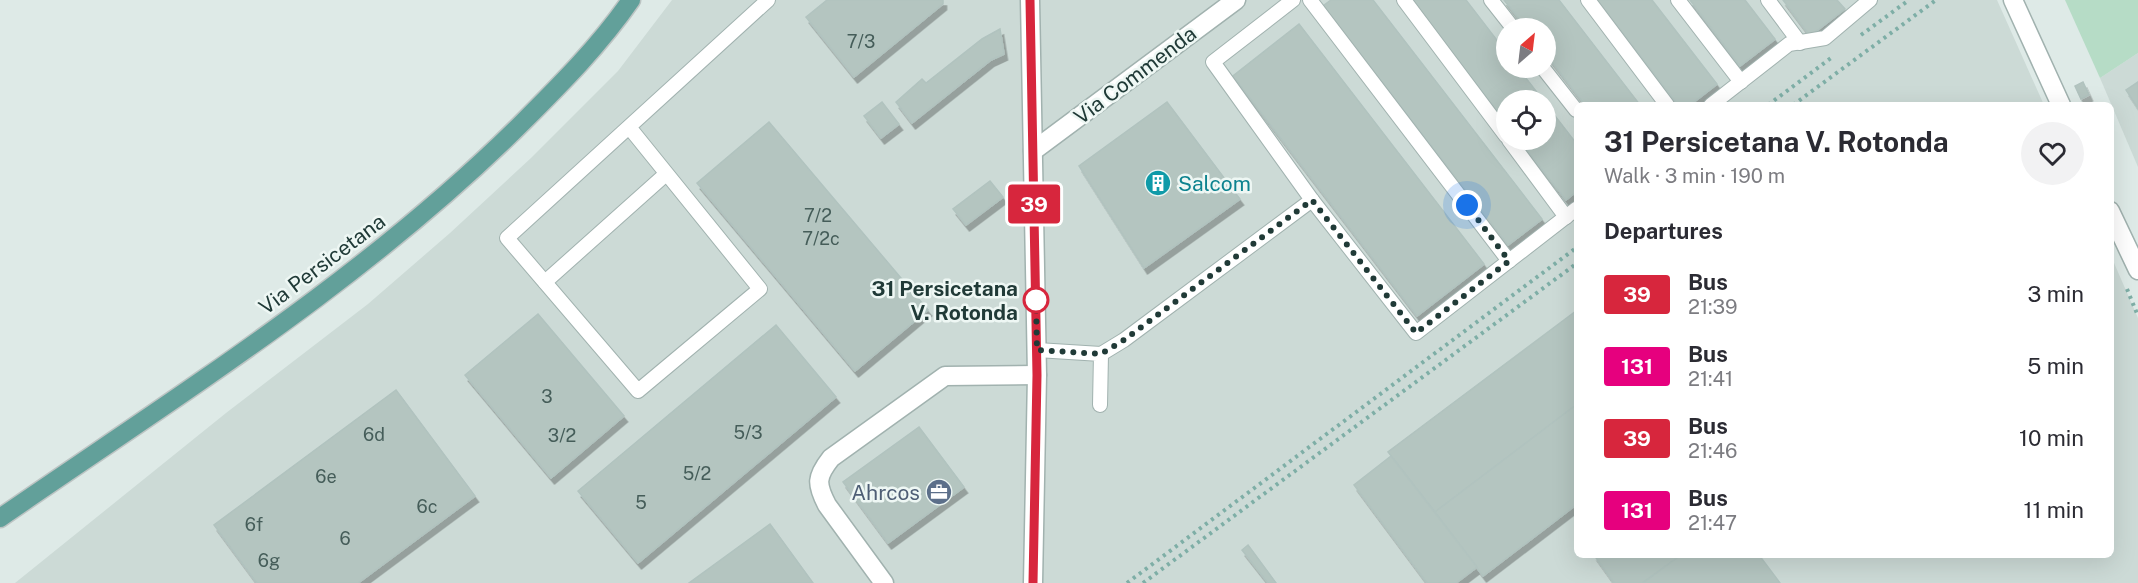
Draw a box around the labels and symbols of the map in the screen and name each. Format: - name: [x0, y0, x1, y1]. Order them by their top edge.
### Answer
- north arrow: [1496, 18, 1556, 78]
- street label: Via Commenda: [1069, 21, 1201, 129]
- house number: 7/3: [847, 31, 875, 52]
- building icon: Salcom: [1143, 168, 1173, 198]
- place label: Salcom: [1178, 171, 1251, 196]
- line badge: 39: [1007, 184, 1061, 224]
- your location: [1452, 190, 1482, 220]
- house number: 7/2: [804, 205, 832, 226]
- street label: Via Persicetana: [254, 209, 390, 319]
- house number: 7/2c: [802, 228, 840, 249]
- place label: 31 Persicetana V. Rotonda: [871, 276, 1018, 325]
- marker: 31 Persicetana V. Rotonda: [1023, 287, 1049, 313]
- house number: 3: [541, 386, 553, 407]
- house number: 5/3: [733, 422, 763, 443]
- house number: 6d: [363, 424, 385, 445]
- house number: 3/2: [548, 425, 576, 446]
- house number: 5/2: [683, 463, 711, 484]
- house number: 6e: [315, 466, 337, 487]
- office icon: Ahrcos: [924, 477, 954, 507]
- place label: Ahrcos: [851, 480, 920, 505]
- house number: 5: [635, 492, 647, 513]
- house number: 6c: [417, 496, 438, 517]
- house number: 6f: [245, 514, 263, 535]
- house number: 6: [339, 528, 351, 549]
- house number: 6g: [258, 550, 280, 571]

